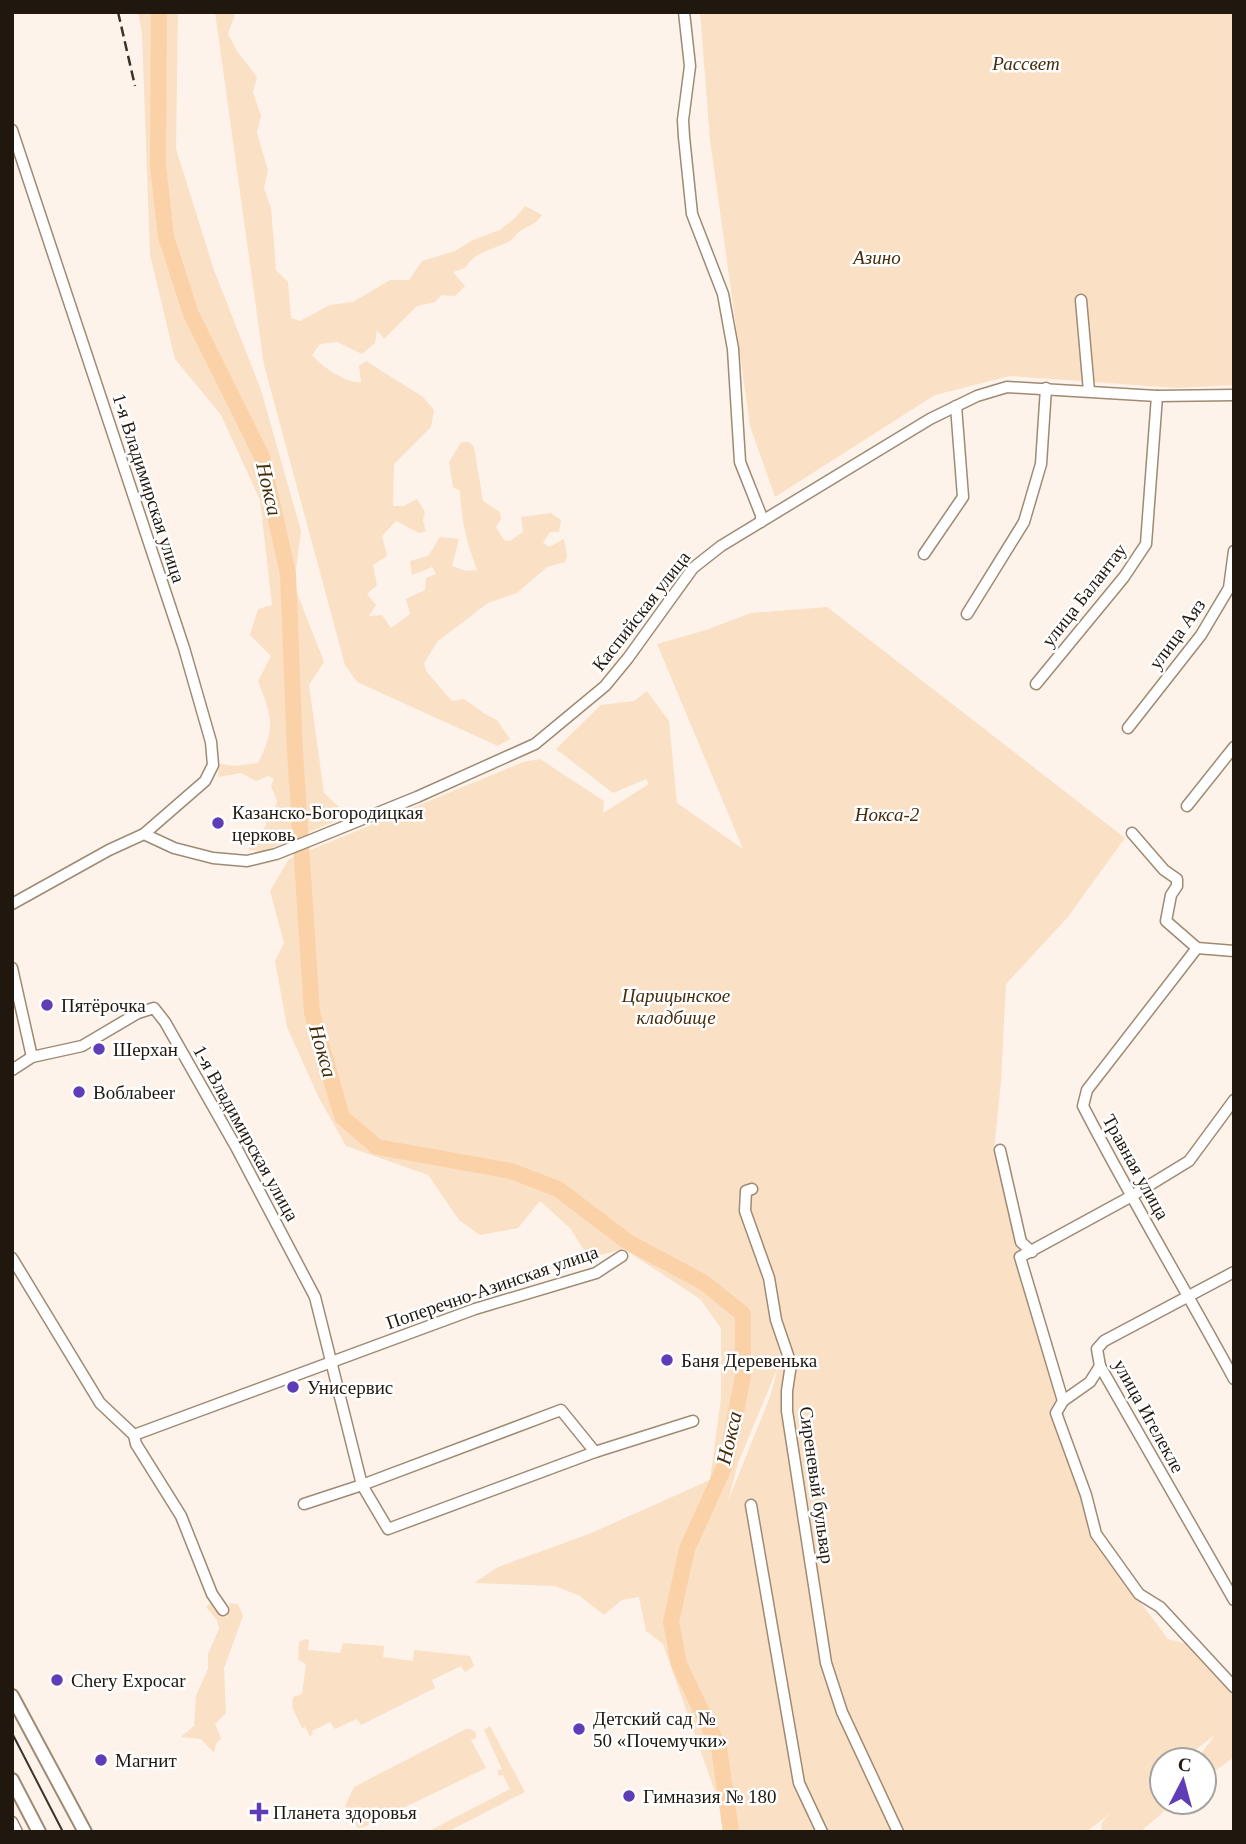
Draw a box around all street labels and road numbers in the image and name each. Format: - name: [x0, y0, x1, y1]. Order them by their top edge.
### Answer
- street label: 1-я Владимирская улица: [108, 391, 190, 586]
- street label: улица Балантау: [1037, 539, 1131, 651]
- street label: Каспийская улица: [588, 547, 695, 675]
- street label: улица Аяз: [1145, 595, 1209, 673]
- street label: 1-я Владимирская улица: [189, 1041, 303, 1225]
- street label: Травная улица: [1099, 1111, 1174, 1224]
- street label: Поперечно-Азинская улица: [383, 1241, 601, 1333]
- street label: улица Игелекле: [1109, 1356, 1189, 1476]
- street label: Сиреневый бульвар: [796, 1405, 838, 1565]

